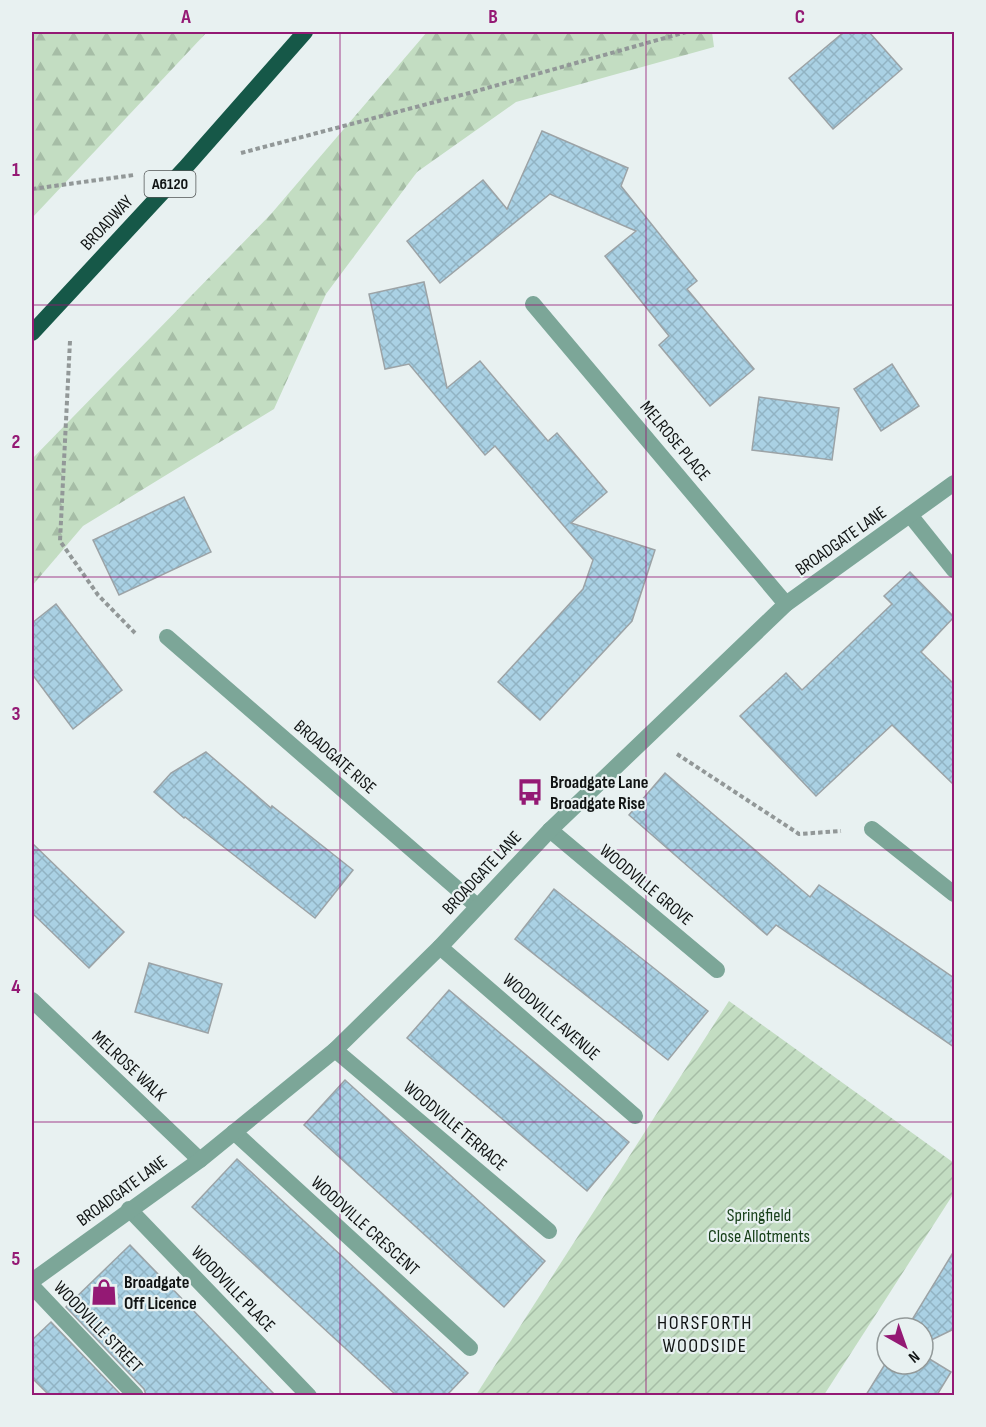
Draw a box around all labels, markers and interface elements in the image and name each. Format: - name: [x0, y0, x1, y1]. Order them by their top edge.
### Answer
- text: A: [180, 5, 191, 29]
- text: B: [488, 5, 498, 29]
- text: C: [795, 5, 805, 29]
- text: 1: [12, 158, 20, 182]
- road number: A6120: [144, 171, 195, 197]
- street label: BROADWAY: [76, 191, 138, 255]
- street label: MELROSE PLACE: [636, 397, 714, 485]
- text: 2: [12, 430, 20, 454]
- street label: BROADGATE LANE: [791, 502, 891, 580]
- text: 3: [12, 702, 21, 726]
- street label: BROADGATE RISE: [290, 716, 380, 798]
- place label: Broadgate Lane Broadgate Rise: [550, 772, 648, 814]
- bus stop icon: Broadgate Lane Broadgate Rise: [515, 777, 545, 807]
- street label: BROADGATE LANE: [438, 827, 526, 919]
- street label: WOODVILLE GROVE: [595, 840, 697, 930]
- street label: WOODVILLE AVENUE: [498, 969, 604, 1065]
- text: 4: [11, 975, 21, 999]
- street label: MELROSE WALK: [88, 1026, 171, 1106]
- street label: WOODVILLE TERRACE: [399, 1077, 511, 1175]
- street label: BROADGATE LANE: [73, 1151, 171, 1231]
- street label: WOODVILLE CRESCENT: [307, 1172, 423, 1280]
- park label: Springfield Close Allotments: [708, 1205, 810, 1247]
- street label: WOODVILLE PLACE: [187, 1242, 279, 1336]
- text: 5: [12, 1247, 21, 1271]
- place label: Broadgate Off Licence: [124, 1272, 197, 1314]
- street label: WOODVILLE STREET: [49, 1277, 147, 1377]
- shop icon: Broadgate Off Licence: [89, 1277, 119, 1307]
- district label: HORSFORTH WOODSIDE: [657, 1311, 753, 1358]
- north arrow: [875, 1316, 935, 1376]
- text: N: [904, 1346, 923, 1366]

